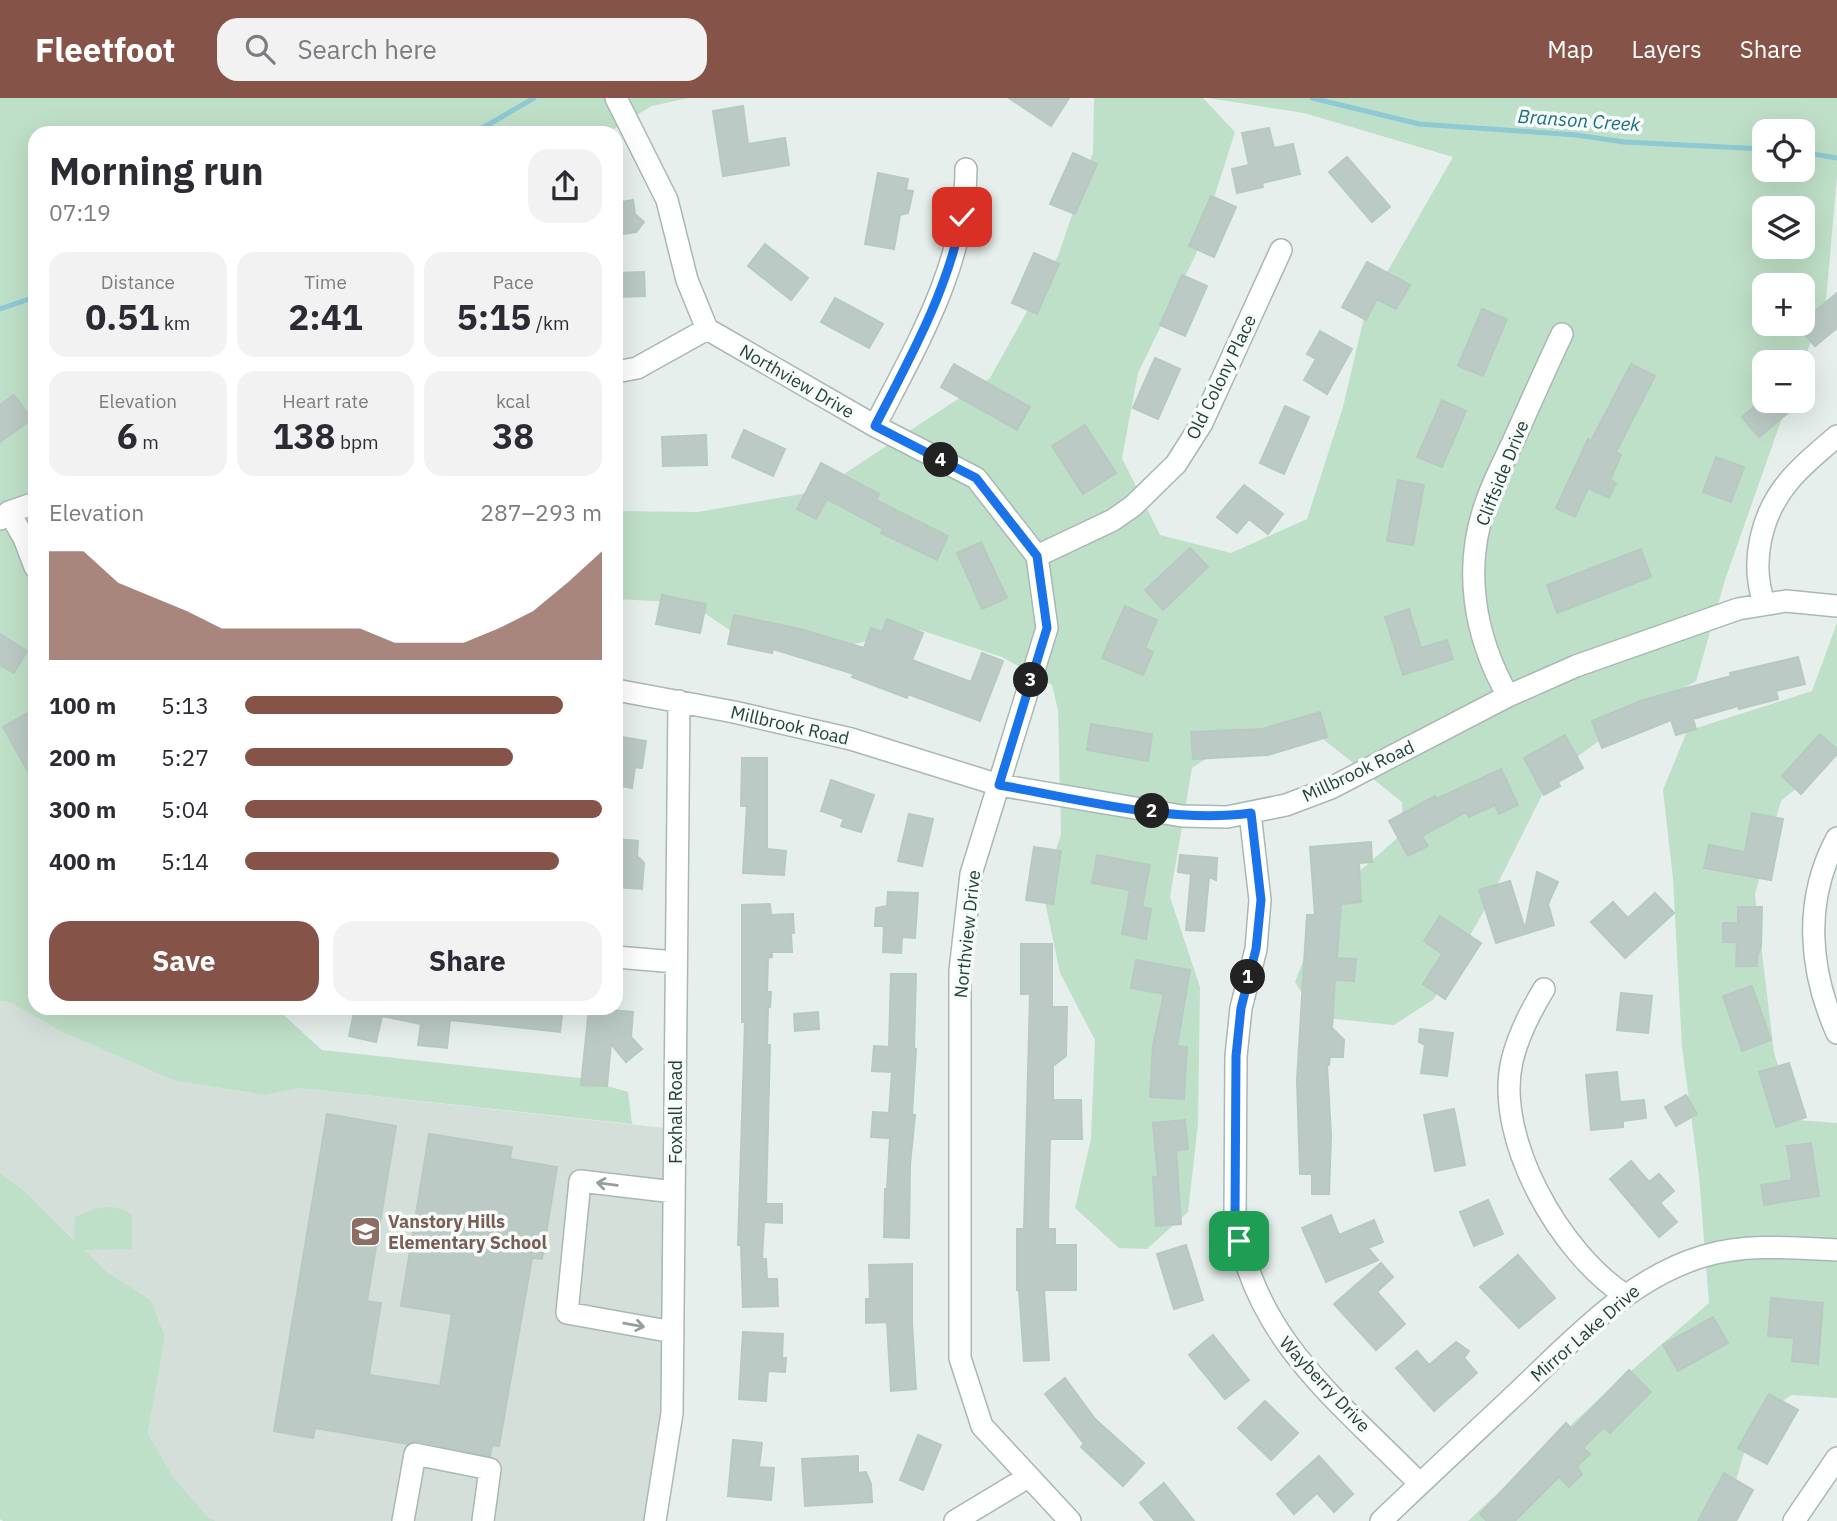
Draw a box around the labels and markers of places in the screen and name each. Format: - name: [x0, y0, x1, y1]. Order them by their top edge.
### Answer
- pin: [932, 187, 992, 247]
- pin: 4: [923, 442, 958, 478]
- pin: 3: [1014, 662, 1048, 698]
- pin: 2: [1134, 794, 1170, 828]
- pin: 1: [1230, 960, 1266, 994]
- place label: Vanstory Hills Elementary School: [388, 1210, 547, 1254]
- pin: [1209, 1211, 1269, 1271]
- school or university icon: Vanstory Hills Elementary School: [348, 1214, 382, 1248]

